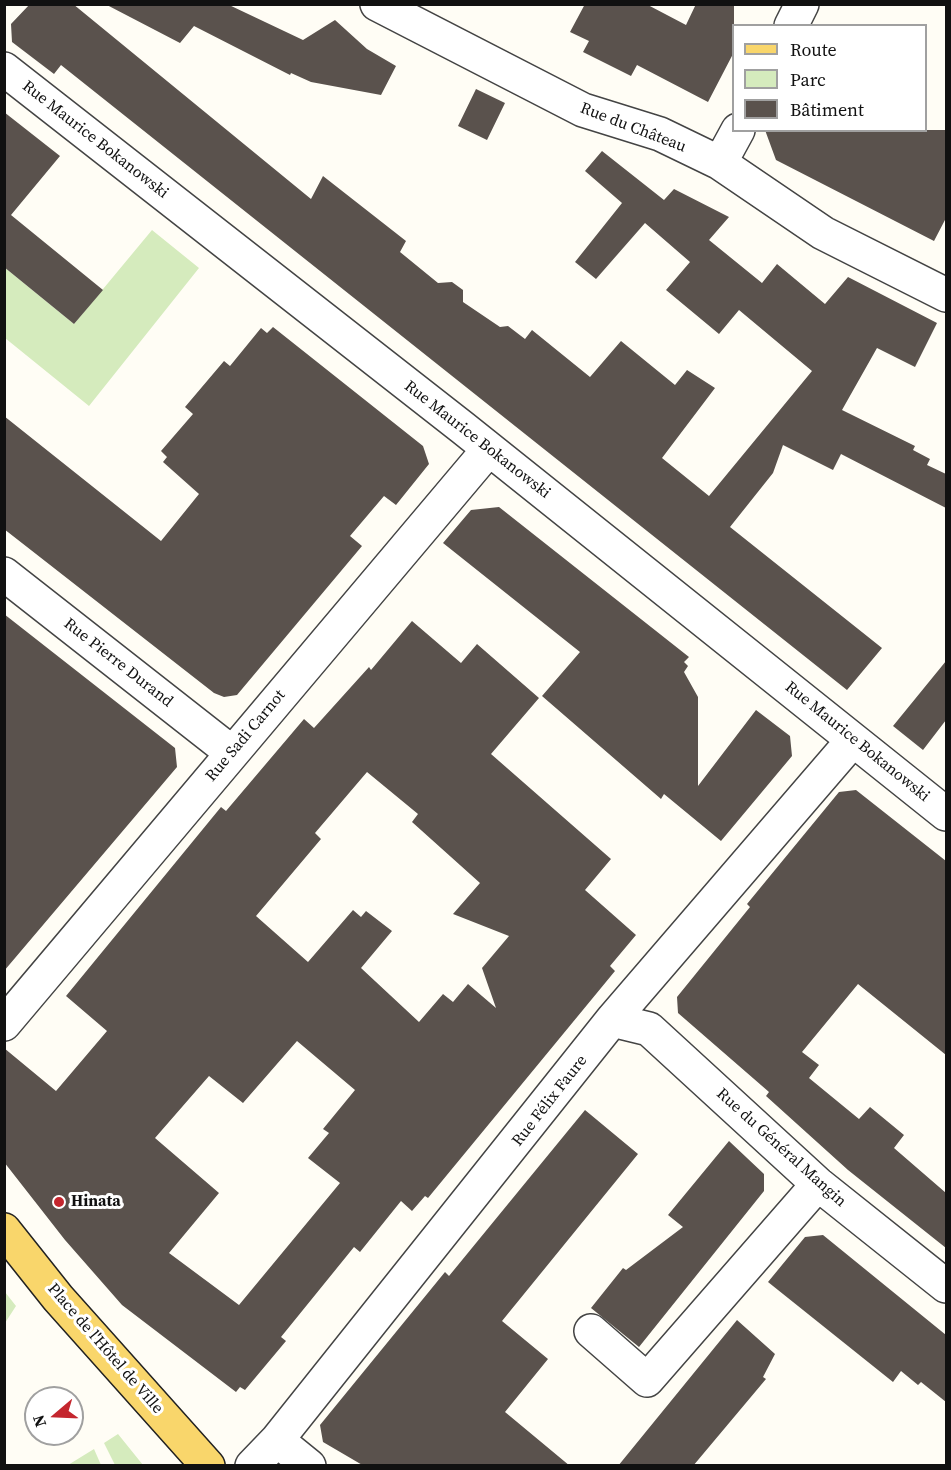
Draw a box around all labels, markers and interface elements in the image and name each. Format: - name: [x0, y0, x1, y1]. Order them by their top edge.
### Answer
- legend: [732, 24, 927, 132]
- text: Route: [790, 37, 837, 62]
- text: Parc: [790, 67, 826, 92]
- street label: Rue Maurice Bokanowski: [18, 77, 172, 203]
- text: Bâtiment: [790, 97, 864, 122]
- street label: Rue du Château: [577, 99, 689, 157]
- street label: Rue Maurice Bokanowski: [400, 377, 554, 503]
- street label: Rue Pierre Durand: [60, 614, 176, 712]
- street label: Rue Maurice Bokanowski: [781, 678, 933, 806]
- street label: Rue Sadi Carnot: [202, 686, 290, 786]
- street label: Rue Félix Faure: [508, 1052, 592, 1150]
- street label: Rue du Général Mangin: [712, 1085, 850, 1211]
- place label: Hinata: [71, 1192, 121, 1212]
- marker: Hinata: [52, 1195, 66, 1209]
- street label: Place de l'Hôtel de Ville: [43, 1280, 167, 1418]
- north arrow: [24, 1386, 84, 1446]
- text: N: [27, 1412, 51, 1430]

